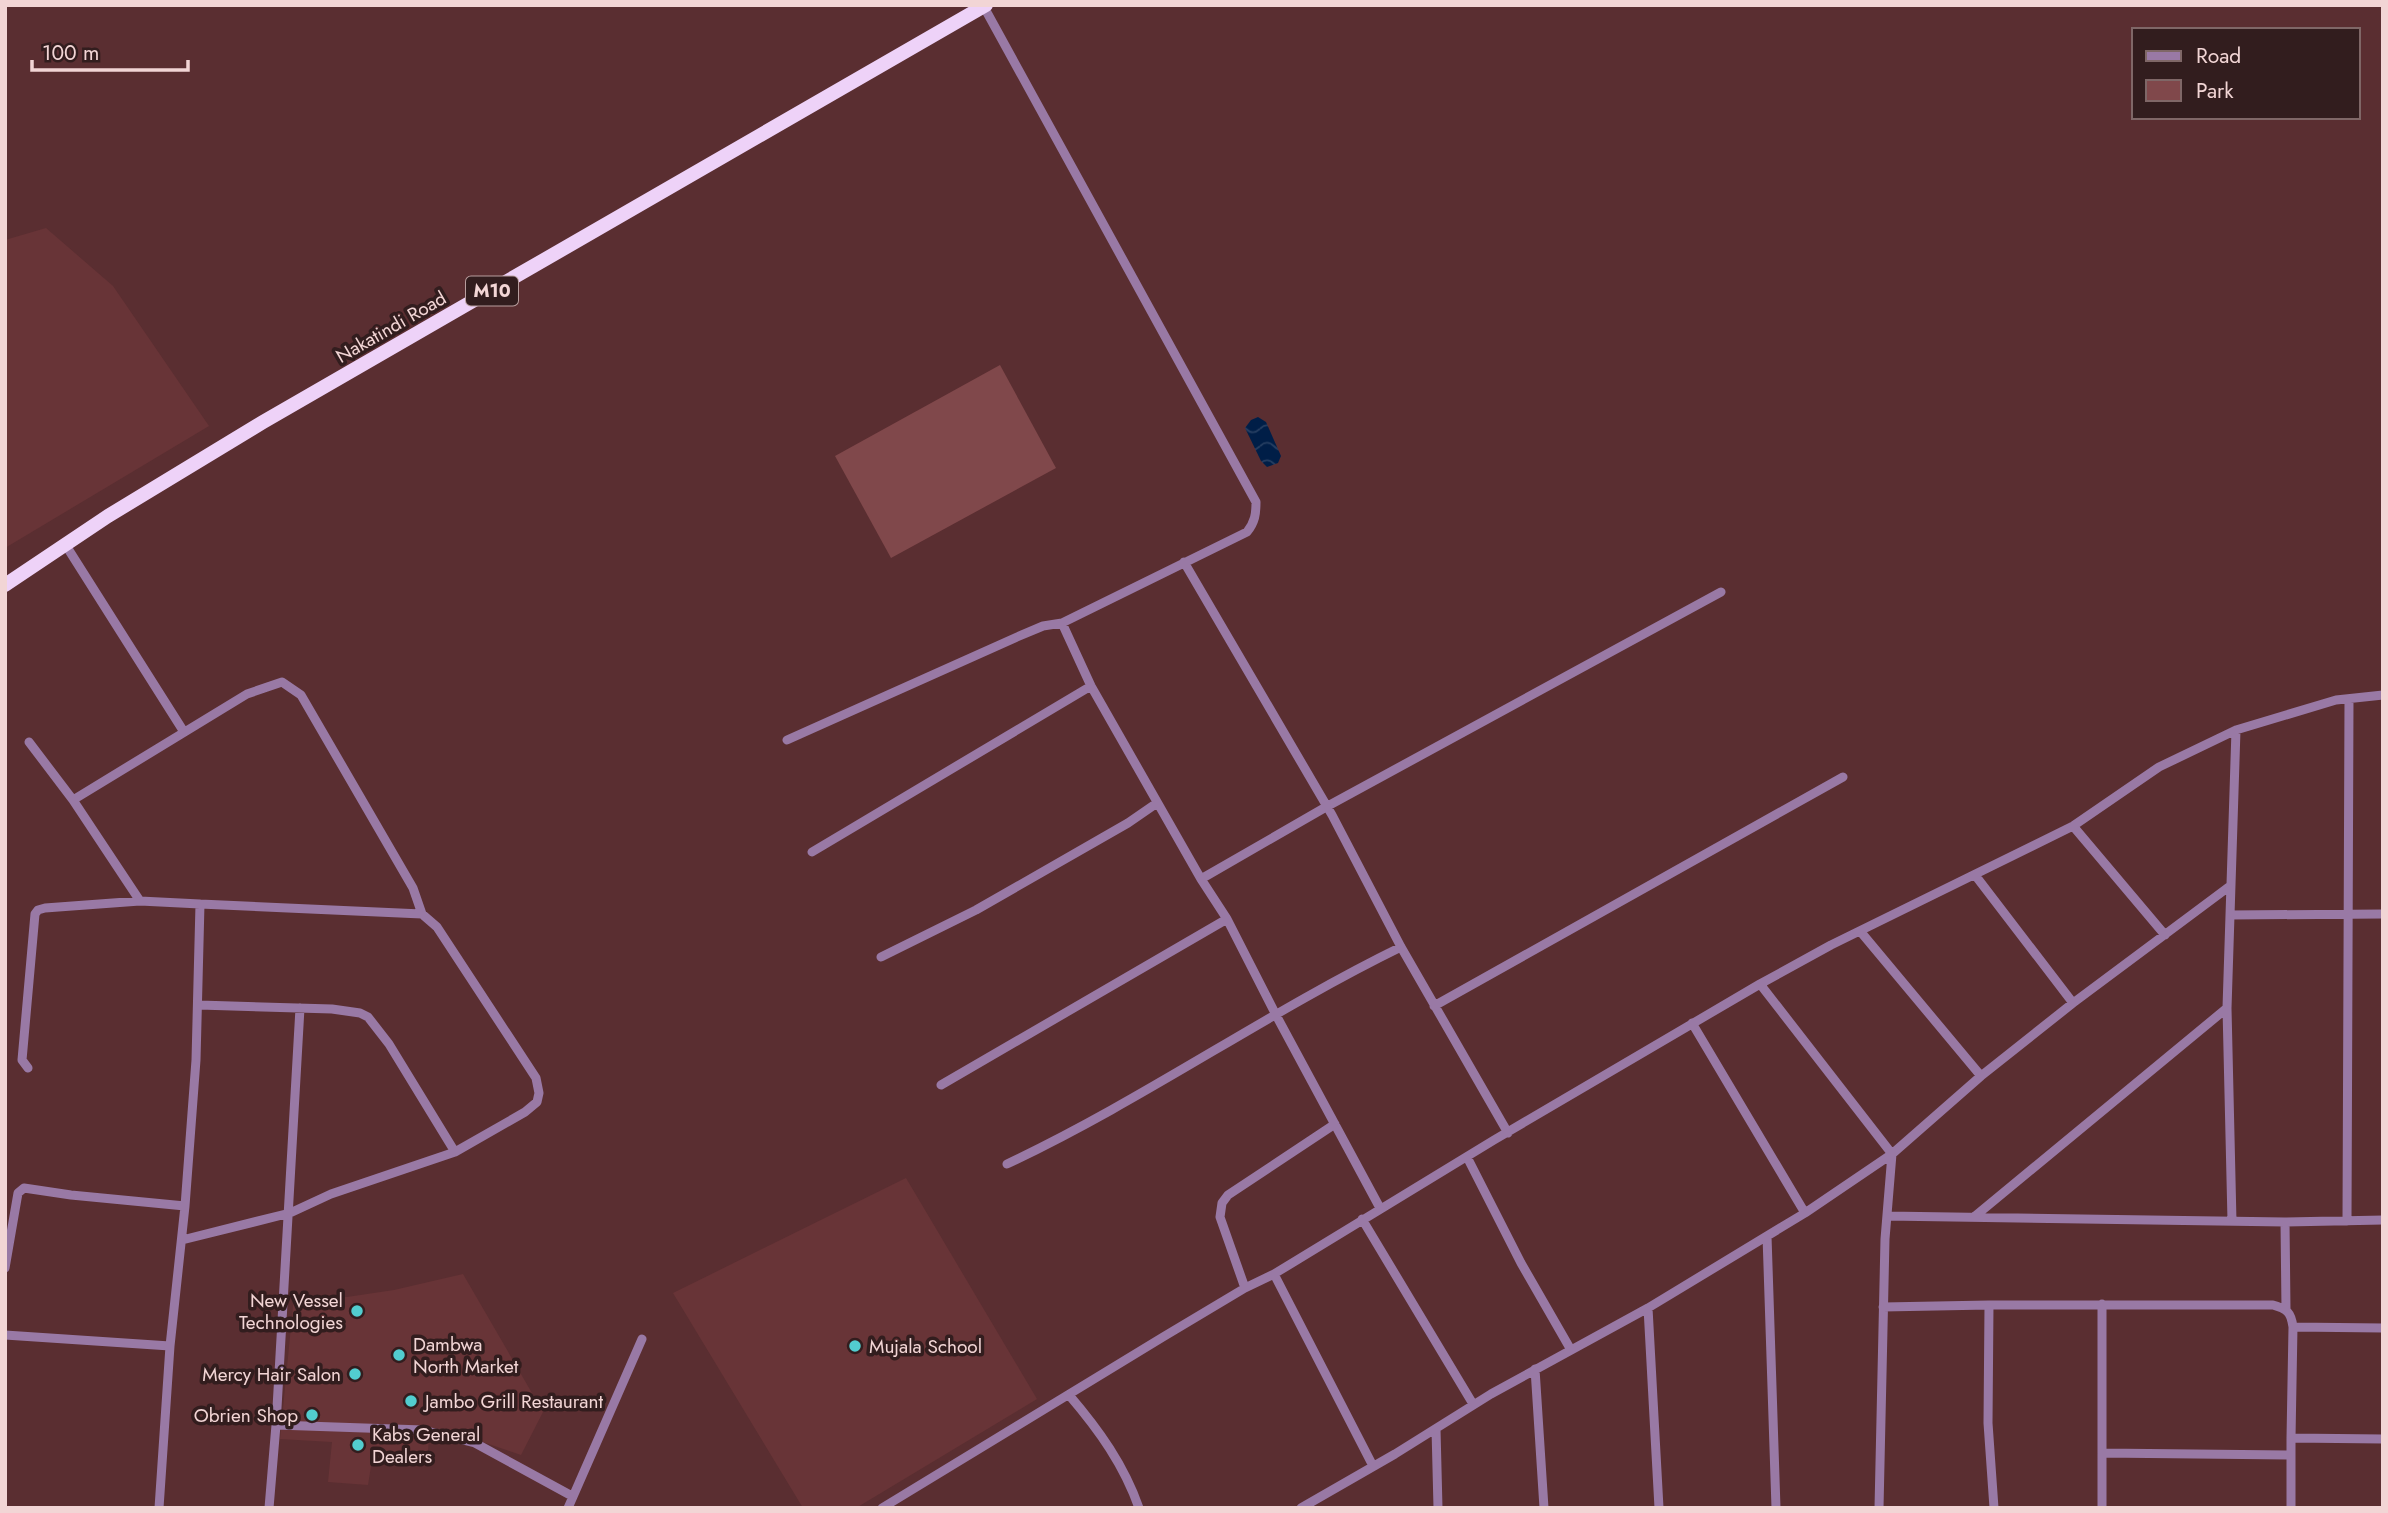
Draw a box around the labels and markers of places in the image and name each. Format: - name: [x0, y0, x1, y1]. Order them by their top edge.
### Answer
- place label: New Vessel Technologies: [239, 1287, 343, 1336]
- marker: New Vessel Technologies: [349, 1303, 365, 1319]
- place label: Dambwa North Market: [413, 1331, 519, 1380]
- place label: Mujala School: [869, 1333, 982, 1360]
- marker: Mujala School: [847, 1338, 863, 1354]
- marker: Dambwa North Market: [391, 1347, 407, 1363]
- place label: Mercy Hair Salon: [202, 1361, 341, 1388]
- marker: Mercy Hair Salon: [347, 1366, 363, 1382]
- place label: Jambo Grill Restaurant: [422, 1388, 603, 1415]
- marker: Jambo Grill Restaurant: [403, 1393, 419, 1409]
- place label: Obrien Shop: [194, 1402, 298, 1429]
- marker: Obrien Shop: [304, 1407, 320, 1423]
- place label: Kabs General Dealers: [372, 1421, 480, 1470]
- marker: Kabs General Dealers: [350, 1437, 366, 1453]

